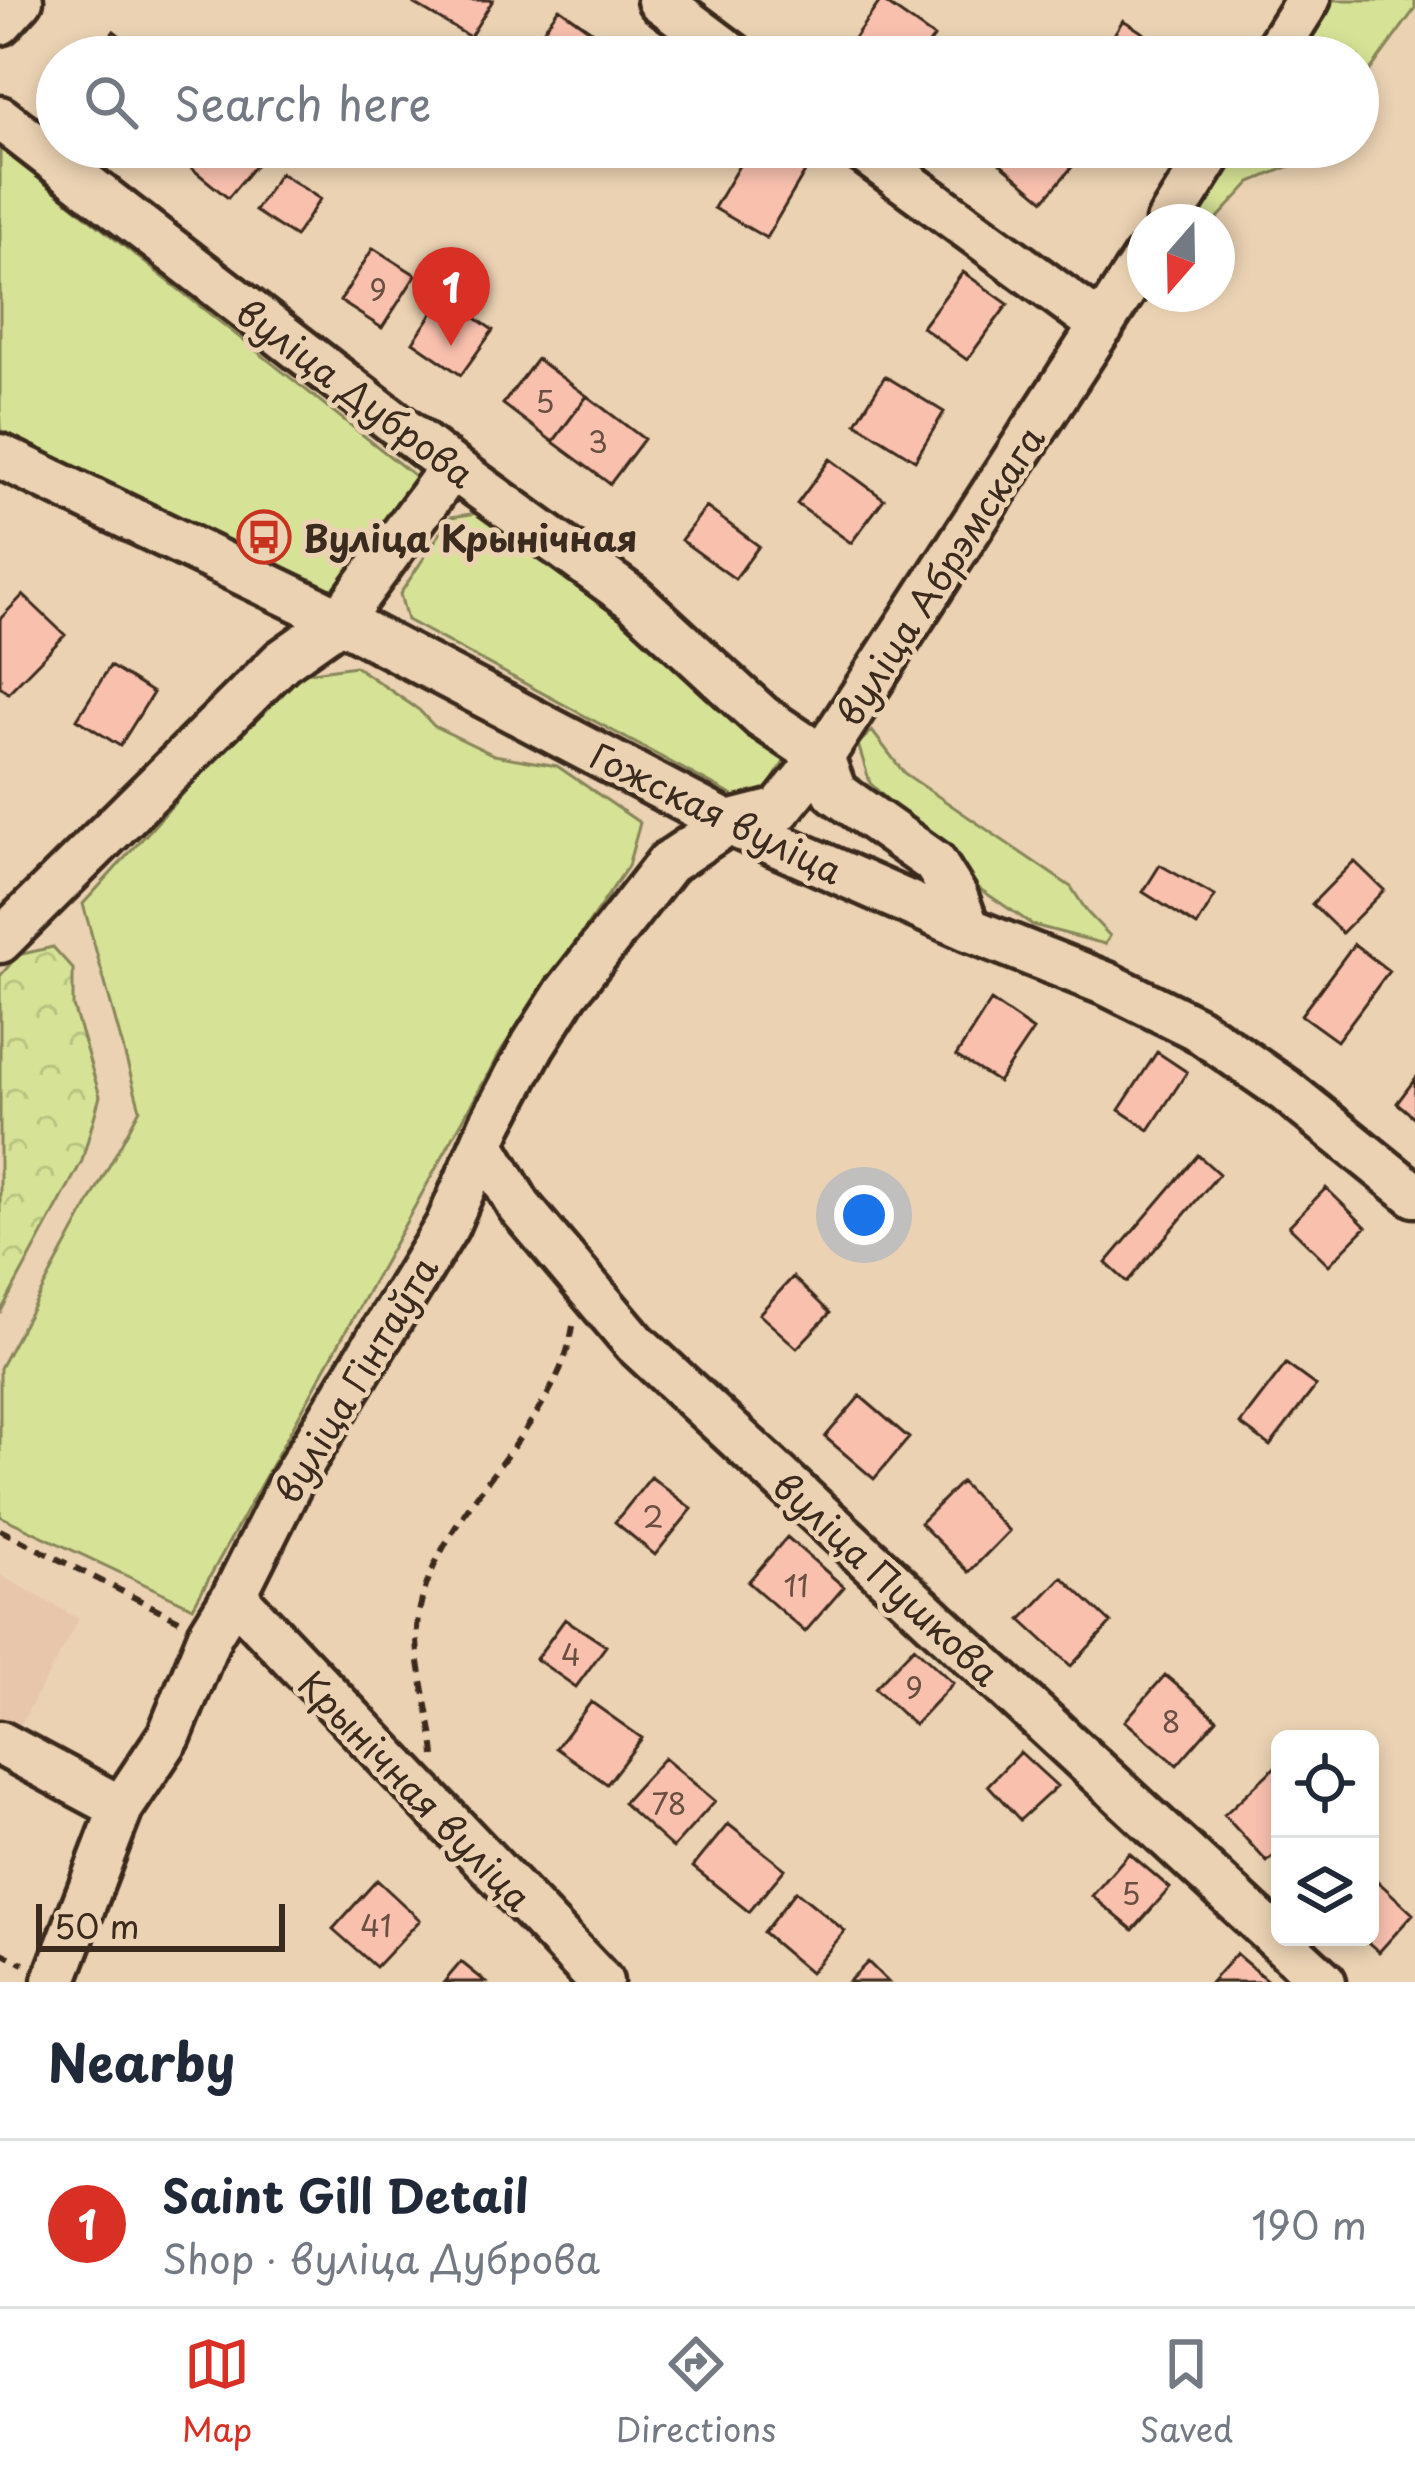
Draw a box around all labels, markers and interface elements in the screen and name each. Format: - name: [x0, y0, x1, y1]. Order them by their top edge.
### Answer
- search box: [36, 36, 1379, 168]
- text: Search here: [174, 68, 431, 136]
- icon: search: [78, 69, 144, 135]
- north arrow: [1127, 204, 1235, 312]
- pin: 1: [412, 247, 490, 346]
- house number: 9: [369, 266, 387, 311]
- street label: вуліца Дуброва: [226, 284, 487, 500]
- house number: 5: [535, 378, 555, 423]
- street label: вуліца Абрэмскага: [822, 414, 1057, 736]
- house number: 3: [588, 418, 608, 463]
- bus stop icon: Вуліца Крынічная: [236, 509, 292, 565]
- place label: Вуліца Крынічная: [303, 510, 638, 564]
- street label: Гожская вуліца: [582, 728, 852, 896]
- your location: [834, 1185, 894, 1245]
- street label: вуліца Гінтаўта: [260, 1245, 450, 1513]
- street label: вуліца Пушкова: [762, 1458, 1013, 1698]
- house number: 2: [642, 1493, 664, 1538]
- house number: 11: [783, 1562, 809, 1607]
- house number: 4: [561, 1631, 581, 1676]
- street label: Крынічная вуліца: [287, 1658, 545, 1922]
- house number: 9: [905, 1664, 923, 1709]
- house number: 8: [1162, 1698, 1180, 1743]
- map controls: [1271, 1730, 1379, 1946]
- button: locate: [1271, 1730, 1379, 1838]
- house number: 78: [652, 1780, 686, 1825]
- button: layers: [1271, 1838, 1379, 1946]
- house number: 5: [1121, 1870, 1141, 1915]
- scale bar: [36, 1898, 285, 1951]
- text: 50 m: [54, 1900, 140, 1950]
- house number: 41: [360, 1902, 392, 1947]
- text: Nearby: [48, 2022, 235, 2099]
- text: Saint Gill Detail: [162, 2160, 529, 2228]
- text: 1: [78, 2194, 96, 2253]
- text: 190 m: [1251, 2194, 1367, 2253]
- text: Shop · вуліца Дуброва: [162, 2228, 600, 2287]
- tab: Map: [182, 2331, 252, 2453]
- tab: Directions: [616, 2331, 776, 2453]
- tab: Saved: [1140, 2331, 1233, 2453]

